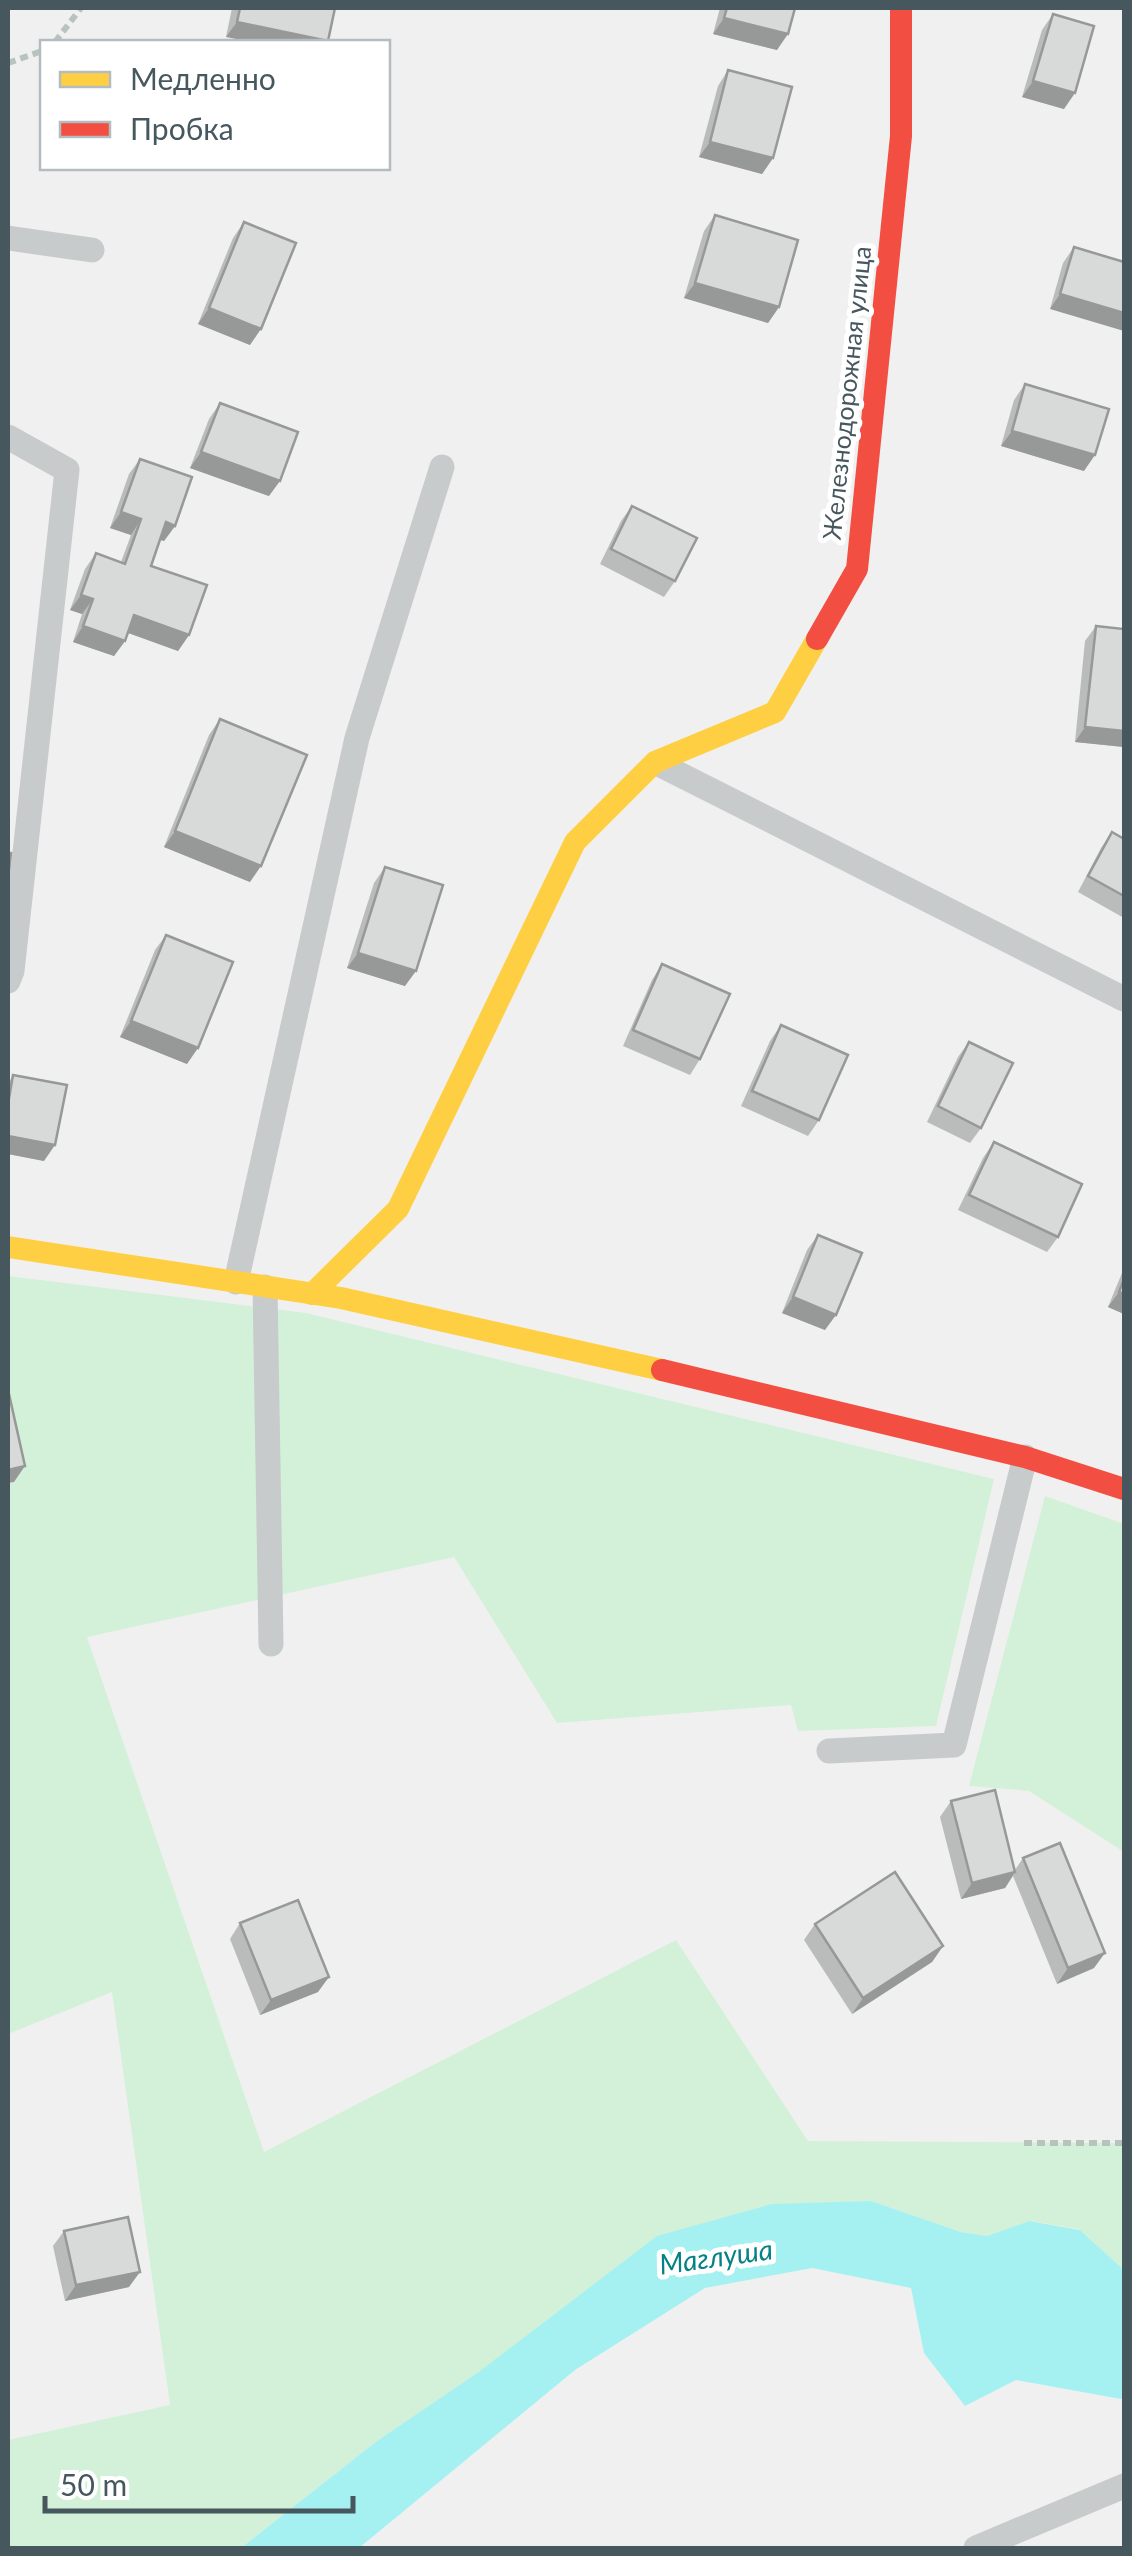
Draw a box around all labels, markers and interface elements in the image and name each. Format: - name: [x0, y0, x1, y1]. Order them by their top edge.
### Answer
- legend: [40, 40, 390, 170]
- text: Медленно: [130, 60, 276, 96]
- text: Пробка: [130, 110, 234, 146]
- street label: Железнодорожная улица: [816, 244, 876, 541]
- water label: Маглуша: [657, 2231, 775, 2281]
- scale bar: [45, 2451, 352, 2513]
- text: 50 m: [60, 2466, 127, 2502]

